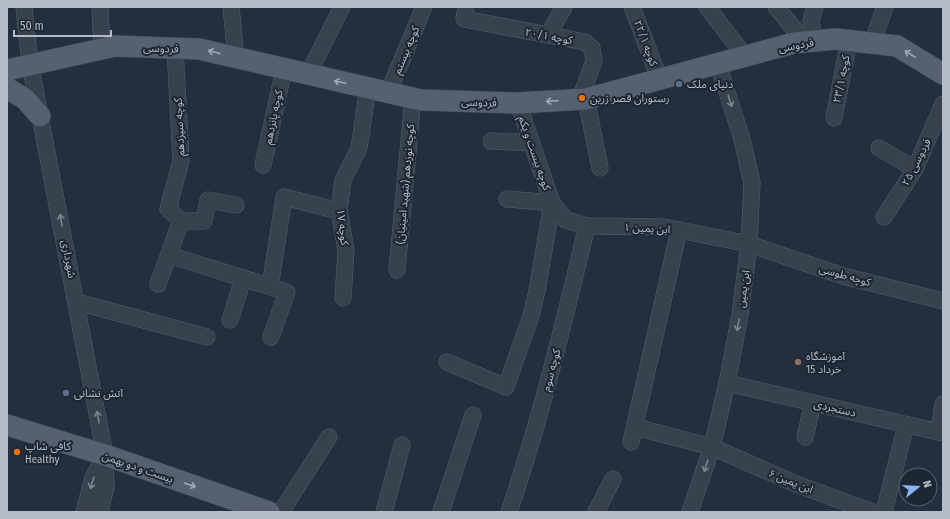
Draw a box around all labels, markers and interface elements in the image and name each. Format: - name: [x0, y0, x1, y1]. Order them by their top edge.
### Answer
- scale bar: [14, 12, 111, 38]
- street label: کوچه ۲۲/۱: [630, 18, 660, 69]
- text: 50 m: [20, 19, 44, 33]
- street label: کوچه بیستم: [391, 24, 424, 77]
- street label: کوچه ۲۰/۱: [524, 26, 574, 48]
- street label: فردوسی: [777, 36, 815, 55]
- street label: فردوسی: [143, 41, 179, 56]
- one-way arrow: [207, 48, 220, 56]
- one-way arrow: [904, 49, 916, 57]
- street label: کوچه ۲۳/۱: [831, 54, 854, 104]
- one-way arrow: [334, 78, 347, 86]
- place label: دنیای ملک: [687, 78, 733, 91]
- marker: دنیای ملک: [674, 79, 684, 89]
- street label: کوچه پانزدهم: [261, 88, 288, 146]
- place label: رستوران قصر زرین: [590, 92, 670, 105]
- marker: رستوران قصر زرین: [577, 93, 587, 103]
- one-way arrow: [727, 94, 734, 107]
- street label: فردوسی: [461, 95, 497, 110]
- street label: کوچه سیزدهم: [171, 97, 190, 157]
- one-way arrow: [546, 97, 559, 105]
- street label: کوچه بیست و یکم: [514, 114, 553, 193]
- street label: کوچه نوزدهم (شهید امینیان): [394, 123, 419, 245]
- street label: فردوسی ۲۵: [899, 136, 934, 188]
- street label: ۱۷ کوچه: [333, 208, 351, 247]
- one-way arrow: [57, 214, 65, 227]
- street label: ابن یمین ۱: [623, 221, 671, 236]
- street label: شهرداری: [58, 239, 79, 280]
- street label: کوچه طوسی: [817, 262, 873, 290]
- street label: ابن یمین: [734, 269, 753, 309]
- one-way arrow: [734, 319, 742, 332]
- street label: کوچه سوم: [540, 347, 564, 393]
- place label: آموزشگاه 15 خرداد: [806, 350, 846, 376]
- marker: آموزشگاه 15 خرداد: [793, 357, 803, 367]
- place label: آتش نشانی: [74, 387, 124, 400]
- marker: آتش نشانی: [61, 388, 71, 398]
- street label: دستجردی: [813, 397, 857, 420]
- one-way arrow: [94, 411, 102, 424]
- place label: کافی شاپ Healthy: [25, 440, 72, 466]
- marker: کافی شاپ Healthy: [12, 447, 22, 457]
- street label: بیست و دو بهمن: [101, 449, 175, 486]
- one-way arrow: [702, 459, 709, 472]
- street label: ابن یمین ۶: [767, 467, 815, 496]
- north arrow: [898, 467, 938, 507]
- one-way arrow: [88, 476, 95, 489]
- text: N: [920, 479, 934, 489]
- one-way arrow: [184, 481, 196, 489]

